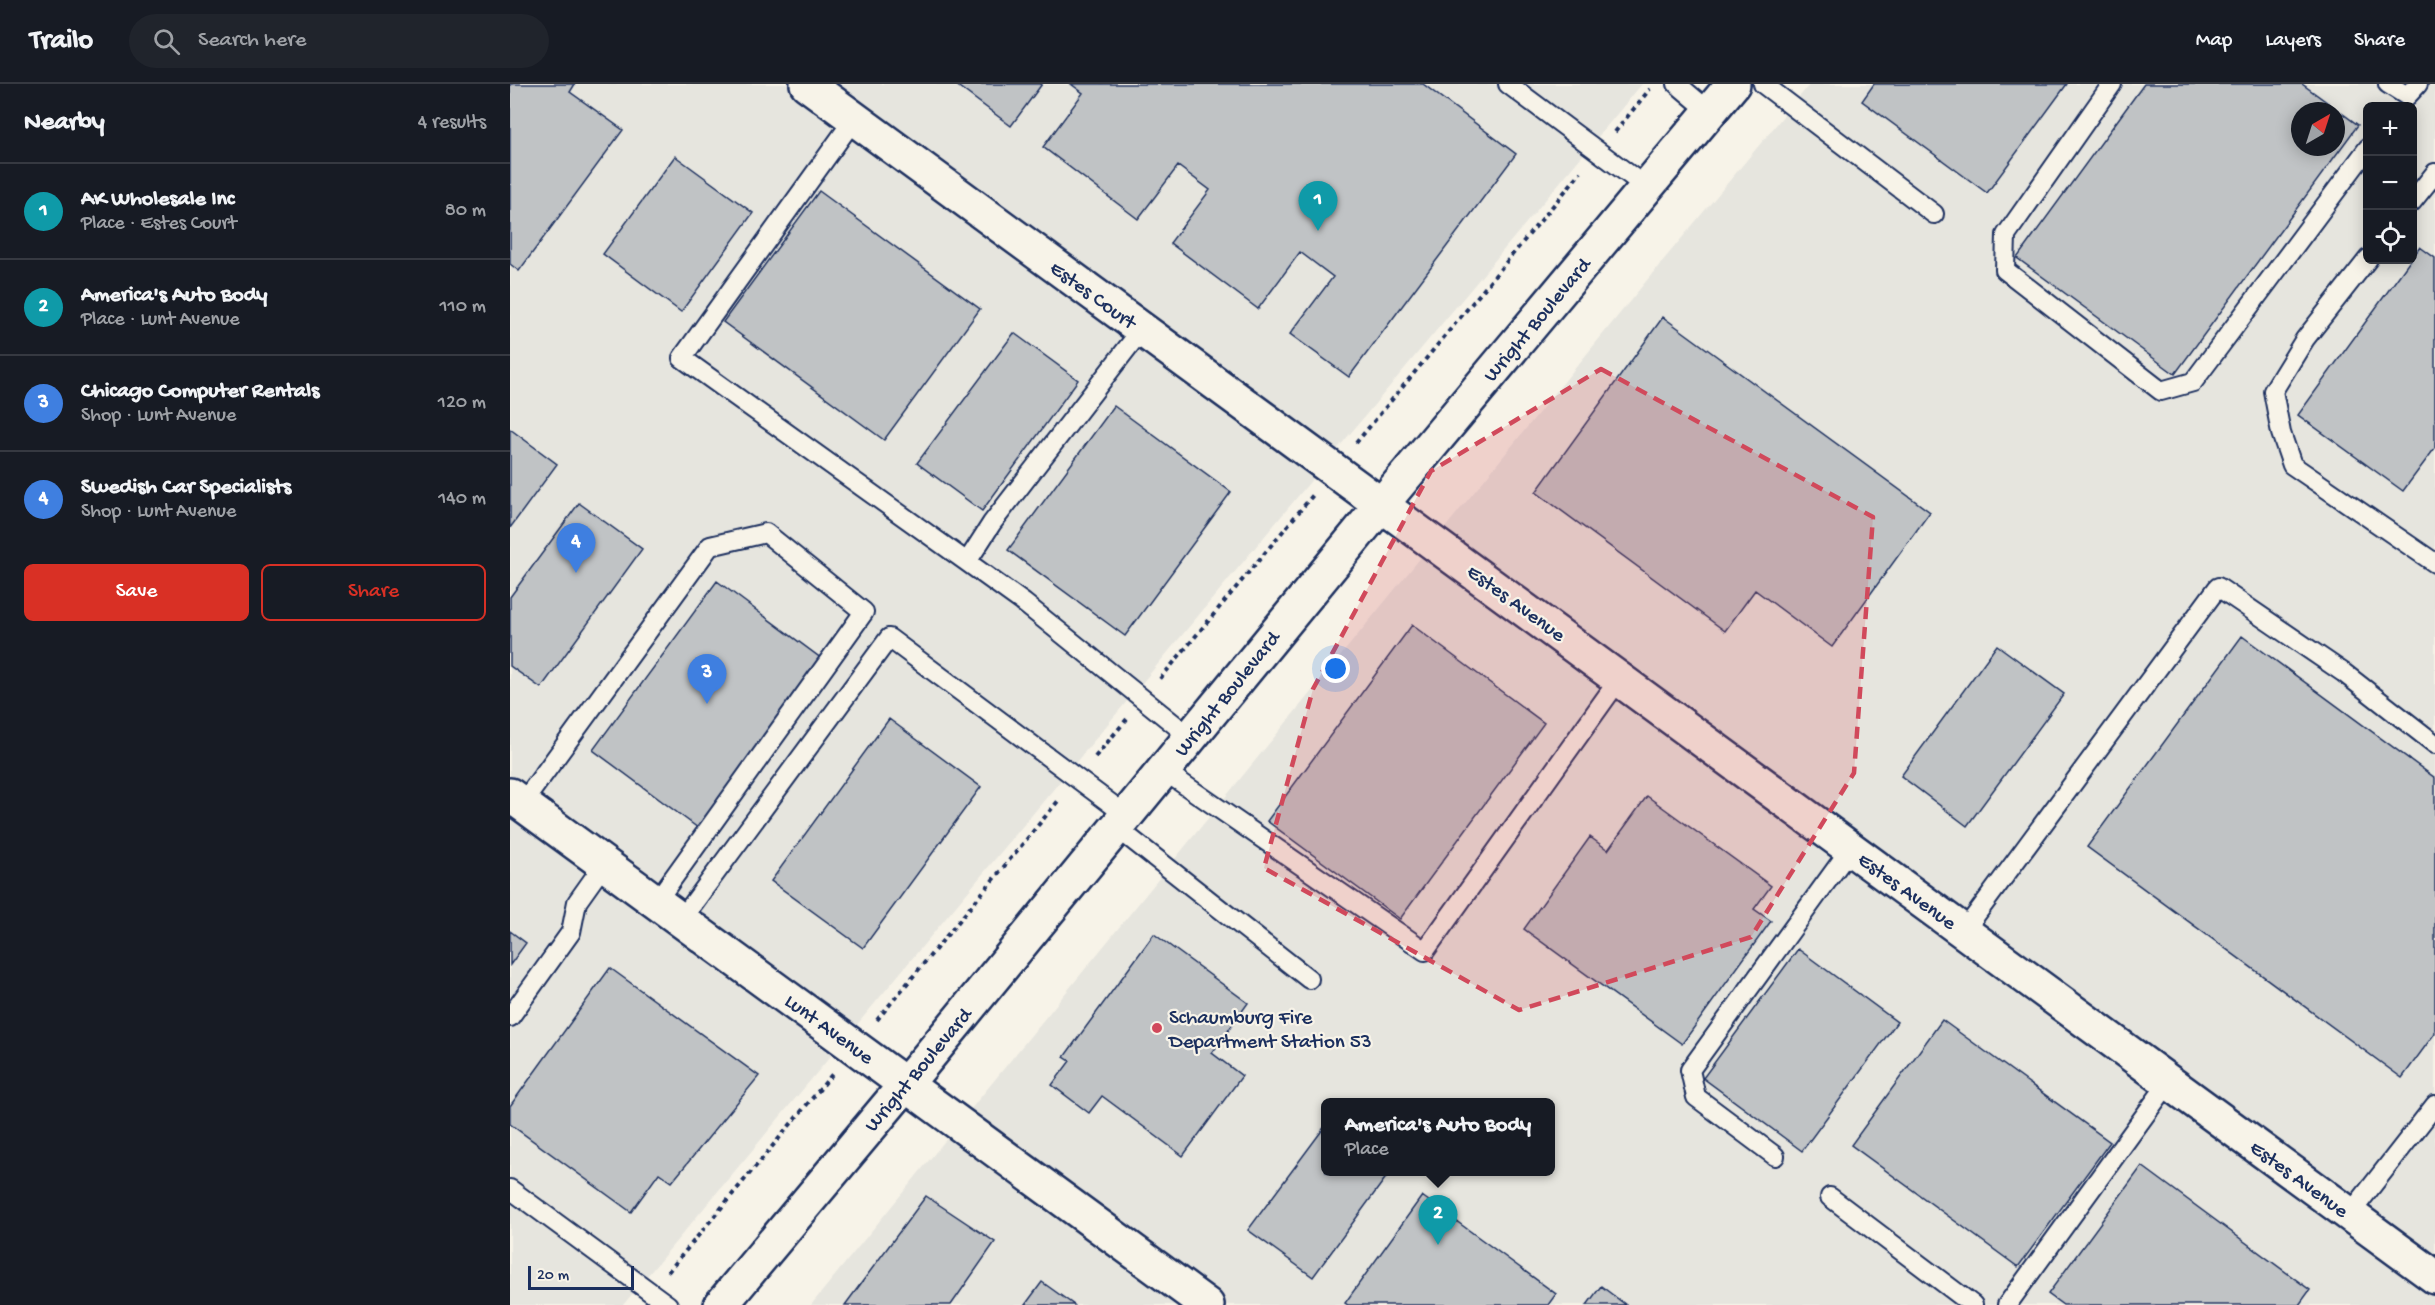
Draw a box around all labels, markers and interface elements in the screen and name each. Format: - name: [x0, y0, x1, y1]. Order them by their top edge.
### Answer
- search box: [129, 14, 549, 68]
- text: Trailo: [30, 25, 93, 58]
- icon: search: [150, 25, 183, 58]
- text: Search here: [198, 28, 306, 54]
- text: Map: [2196, 29, 2232, 54]
- text: Layers: [2265, 29, 2321, 54]
- text: Share: [2354, 29, 2405, 54]
- north arrow: [2291, 102, 2345, 156]
- map controls: [2363, 102, 2417, 264]
- button: +: [2363, 102, 2417, 156]
- text: Nearby: [24, 108, 105, 139]
- text: 4 results: [418, 112, 486, 135]
- button: −: [2363, 156, 2417, 210]
- pin: 1: [1298, 182, 1338, 231]
- text: AK Wholesale Inc: [81, 187, 234, 213]
- text: 1: [39, 200, 48, 223]
- text: 80 m: [445, 200, 486, 223]
- button: locate: [2363, 210, 2417, 264]
- text: Place · Estes Court: [81, 213, 237, 236]
- street label: Wright Boulevard: [1480, 253, 1599, 388]
- street label: Estes Court: [1044, 257, 1142, 338]
- text: America's Auto Body: [81, 283, 267, 309]
- text: 2: [39, 296, 48, 319]
- text: 110 m: [440, 296, 486, 319]
- text: Place · Lunt Avenue: [81, 309, 240, 332]
- text: Chicago Computer Rentals: [81, 379, 319, 405]
- text: 3: [38, 392, 49, 415]
- text: 120 m: [438, 392, 486, 415]
- text: Shop · Lunt Avenue: [81, 405, 236, 428]
- text: Swedish Car Specialists: [81, 475, 291, 501]
- text: 4: [39, 488, 48, 511]
- text: 140 m: [438, 488, 486, 511]
- text: Shop · Lunt Avenue: [81, 501, 236, 524]
- pin: 4: [556, 524, 596, 573]
- street label: Estes Avenue: [1461, 561, 1570, 650]
- button: Save: [24, 564, 249, 621]
- button: Share: [261, 564, 486, 621]
- street label: Wright Boulevard: [1170, 626, 1288, 763]
- pin: 3: [688, 654, 726, 704]
- your location: [1321, 654, 1350, 683]
- street label: Estes Avenue: [1852, 849, 1961, 938]
- street label: Lunt Avenue: [778, 990, 878, 1072]
- street label: Wright Boulevard: [861, 1003, 980, 1138]
- place label: Schaumburg Fire Department Station 53: [1167, 1007, 1372, 1056]
- marker: Schaumburg Fire Department Station 53: [1150, 1021, 1164, 1035]
- popup: [1321, 1098, 1555, 1176]
- text: America's Auto Body: [1345, 1113, 1531, 1139]
- street label: Estes Avenue: [2244, 1137, 2353, 1226]
- text: Place: [1345, 1139, 1388, 1162]
- pin: 2: [1418, 1196, 1458, 1245]
- scale bar: [528, 1263, 634, 1290]
- text: 20 m: [537, 1267, 569, 1286]

